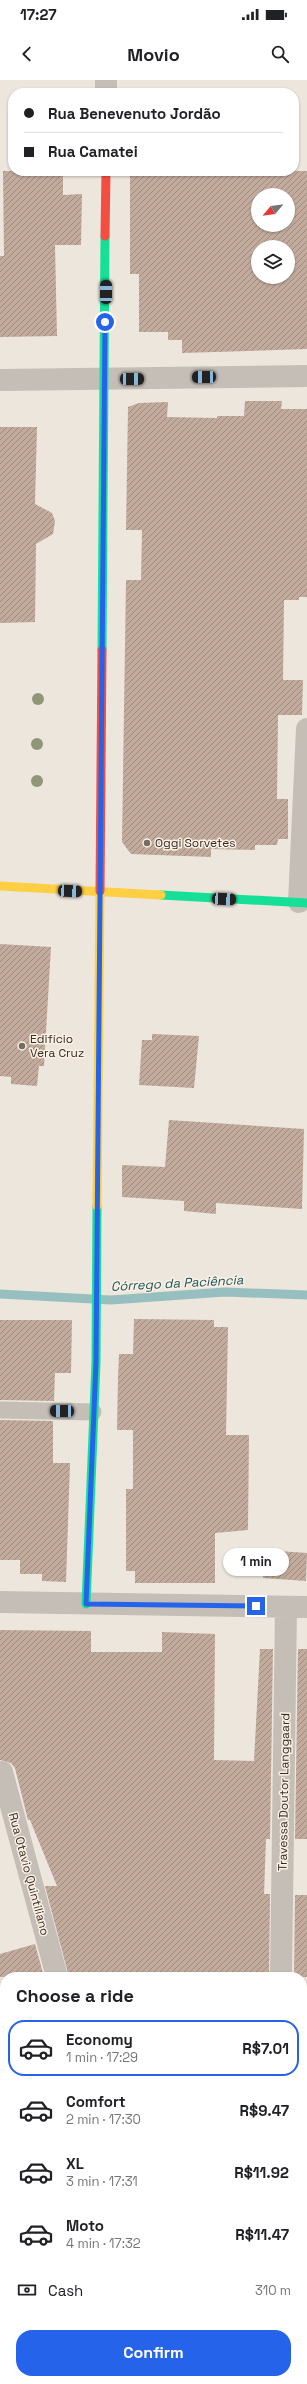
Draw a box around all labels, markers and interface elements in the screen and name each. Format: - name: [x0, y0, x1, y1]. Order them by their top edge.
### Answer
- text: 17:27: [20, 5, 57, 24]
- icon: back: [16, 43, 38, 65]
- text: Movio: [127, 43, 180, 66]
- icon: search: [269, 43, 291, 65]
- text: Rua Benevenuto Jordão: [48, 104, 221, 123]
- text: Rua Camatei: [48, 142, 138, 161]
- north arrow: [251, 188, 295, 232]
- map controls: [251, 188, 295, 284]
- button: layers: [251, 240, 295, 284]
- car: [100, 280, 112, 304]
- route start: [96, 313, 114, 331]
- car: [192, 371, 216, 383]
- car: [120, 373, 144, 385]
- place label: Oggi Sorvetes: [155, 835, 236, 851]
- marker: Oggi Sorvetes: [142, 838, 152, 848]
- car: [58, 884, 82, 898]
- car: [212, 892, 236, 906]
- place label: Edifício Vera Cruz: [30, 1031, 84, 1061]
- marker: Edifício Vera Cruz: [17, 1041, 27, 1051]
- water label: Córrego da Paciência: [110, 1271, 244, 1295]
- car: [50, 1405, 74, 1417]
- callout: 1 min: [223, 1548, 289, 1576]
- text: 1 min: [240, 1553, 272, 1570]
- route end: [247, 1597, 265, 1615]
- street label: Travessa Doutor Langgaard: [275, 1713, 293, 1871]
- street label: Rua Otavio Quintiliano: [5, 1811, 53, 1937]
- text: Choose a ride: [16, 1984, 134, 2007]
- icon: car: [18, 2030, 54, 2066]
- text: Economy: [66, 2030, 133, 2049]
- text: R$7.01: [242, 2039, 289, 2058]
- text: 1 min · 17:29: [66, 2049, 138, 2066]
- icon: car: [18, 2092, 54, 2128]
- text: Comfort: [66, 2092, 126, 2111]
- text: R$9.47: [240, 2101, 289, 2120]
- text: 2 min · 17:30: [66, 2111, 141, 2128]
- icon: car: [18, 2154, 54, 2190]
- text: XL: [66, 2154, 84, 2173]
- text: R$11.92: [234, 2163, 289, 2182]
- text: 3 min · 17:31: [66, 2173, 138, 2190]
- icon: car: [18, 2216, 54, 2252]
- text: Moto: [66, 2216, 104, 2235]
- text: R$11.47: [235, 2225, 289, 2244]
- text: 4 min · 17:32: [66, 2235, 141, 2252]
- icon: cash: [16, 2279, 38, 2301]
- text: Cash: [48, 2281, 83, 2300]
- text: 310 m: [255, 2282, 291, 2299]
- button: Confirm: [16, 2330, 291, 2376]

